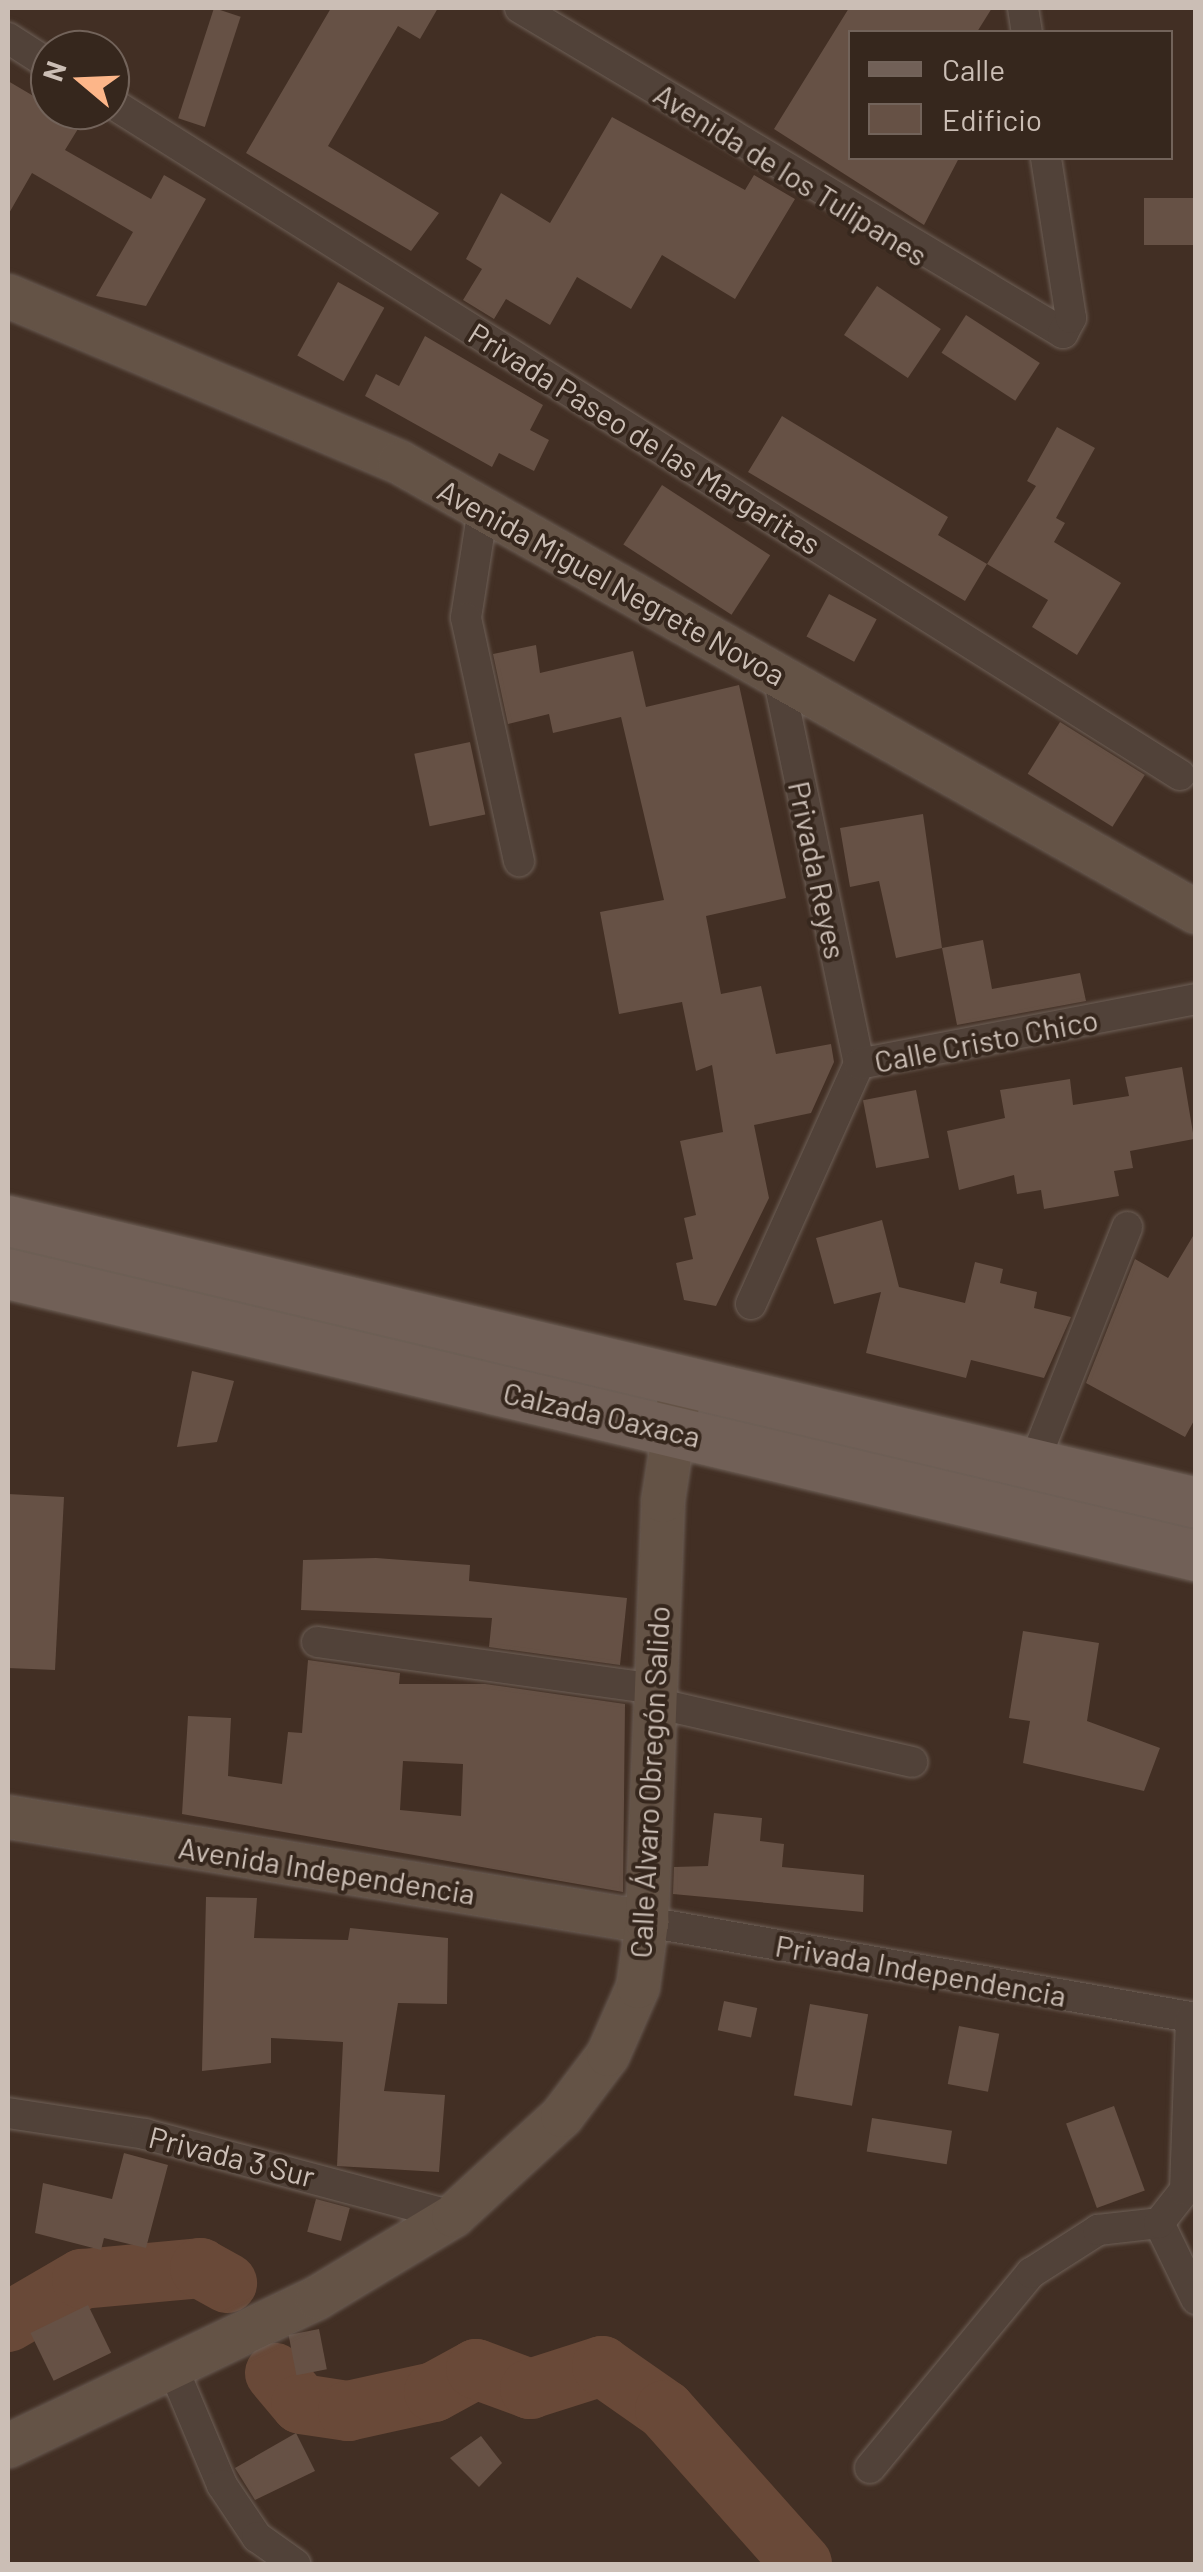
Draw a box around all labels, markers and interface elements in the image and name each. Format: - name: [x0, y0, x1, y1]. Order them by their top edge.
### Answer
- north arrow: [30, 30, 130, 130]
- legend: [848, 30, 1173, 160]
- text: Calle: [942, 51, 1005, 87]
- text: N: [34, 57, 73, 85]
- street label: Avenida de los Tulipanes: [648, 75, 934, 273]
- text: Edificio: [942, 101, 1042, 137]
- street label: Privada Paseo de las Margaritas: [462, 315, 828, 561]
- street label: Avenida Miguel Negrete Novoa: [432, 471, 792, 693]
- street label: Privada Reyes: [782, 778, 854, 962]
- street label: Calle Cristo Chico: [871, 1001, 1101, 1079]
- street label: Calzada Oaxaca: [500, 1374, 704, 1454]
- street label: Calle Álvaro Obregón Salido: [622, 1605, 676, 1959]
- street label: Avenida Independencia: [176, 1829, 478, 1911]
- street label: Privada Independencia: [773, 1927, 1069, 2013]
- street label: Privada 3 Sur: [146, 2118, 318, 2194]

